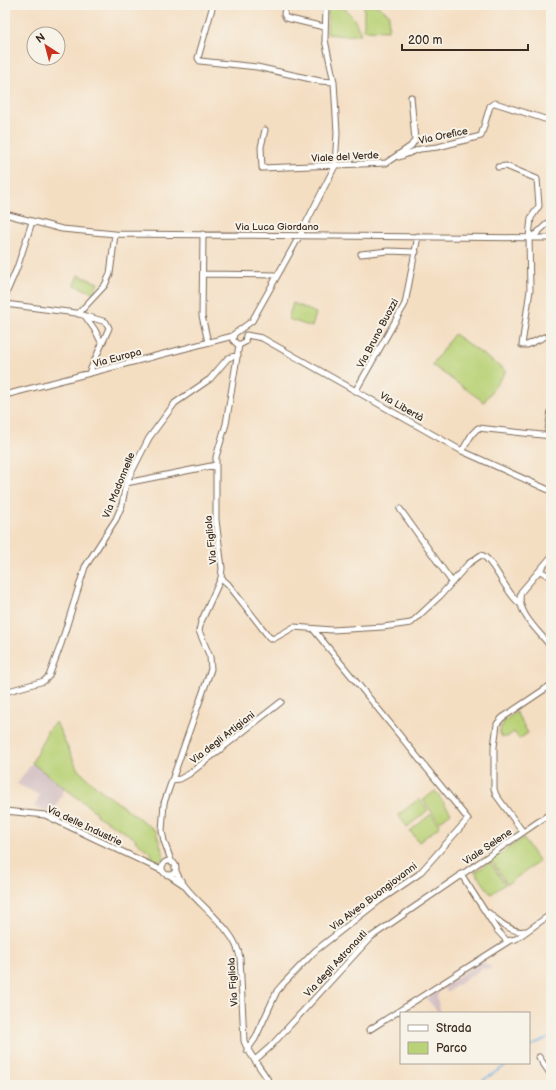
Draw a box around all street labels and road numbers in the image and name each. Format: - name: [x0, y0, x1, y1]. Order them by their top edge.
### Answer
- street label: Via Orefice: [418, 125, 469, 147]
- street label: Viale del Verde: [311, 149, 379, 165]
- street label: Via Luca Giordano: [235, 221, 319, 233]
- street label: Via Bruno Buozzi: [355, 297, 401, 370]
- street label: Via Europa: [92, 346, 143, 370]
- street label: Via Libertà: [377, 389, 426, 424]
- street label: Via Madonnelle: [100, 451, 138, 520]
- street label: Via Figliola: [202, 515, 220, 565]
- street label: Via degli Artigiani: [188, 709, 257, 767]
- street label: Via delle Industrie: [45, 803, 124, 849]
- street label: Viale Selene: [461, 826, 514, 868]
- street label: Via Alveo Buongiovanni: [328, 860, 419, 933]
- street label: Via degli Astronauti: [302, 928, 370, 999]
- street label: Via Figliola: [225, 957, 241, 1007]

